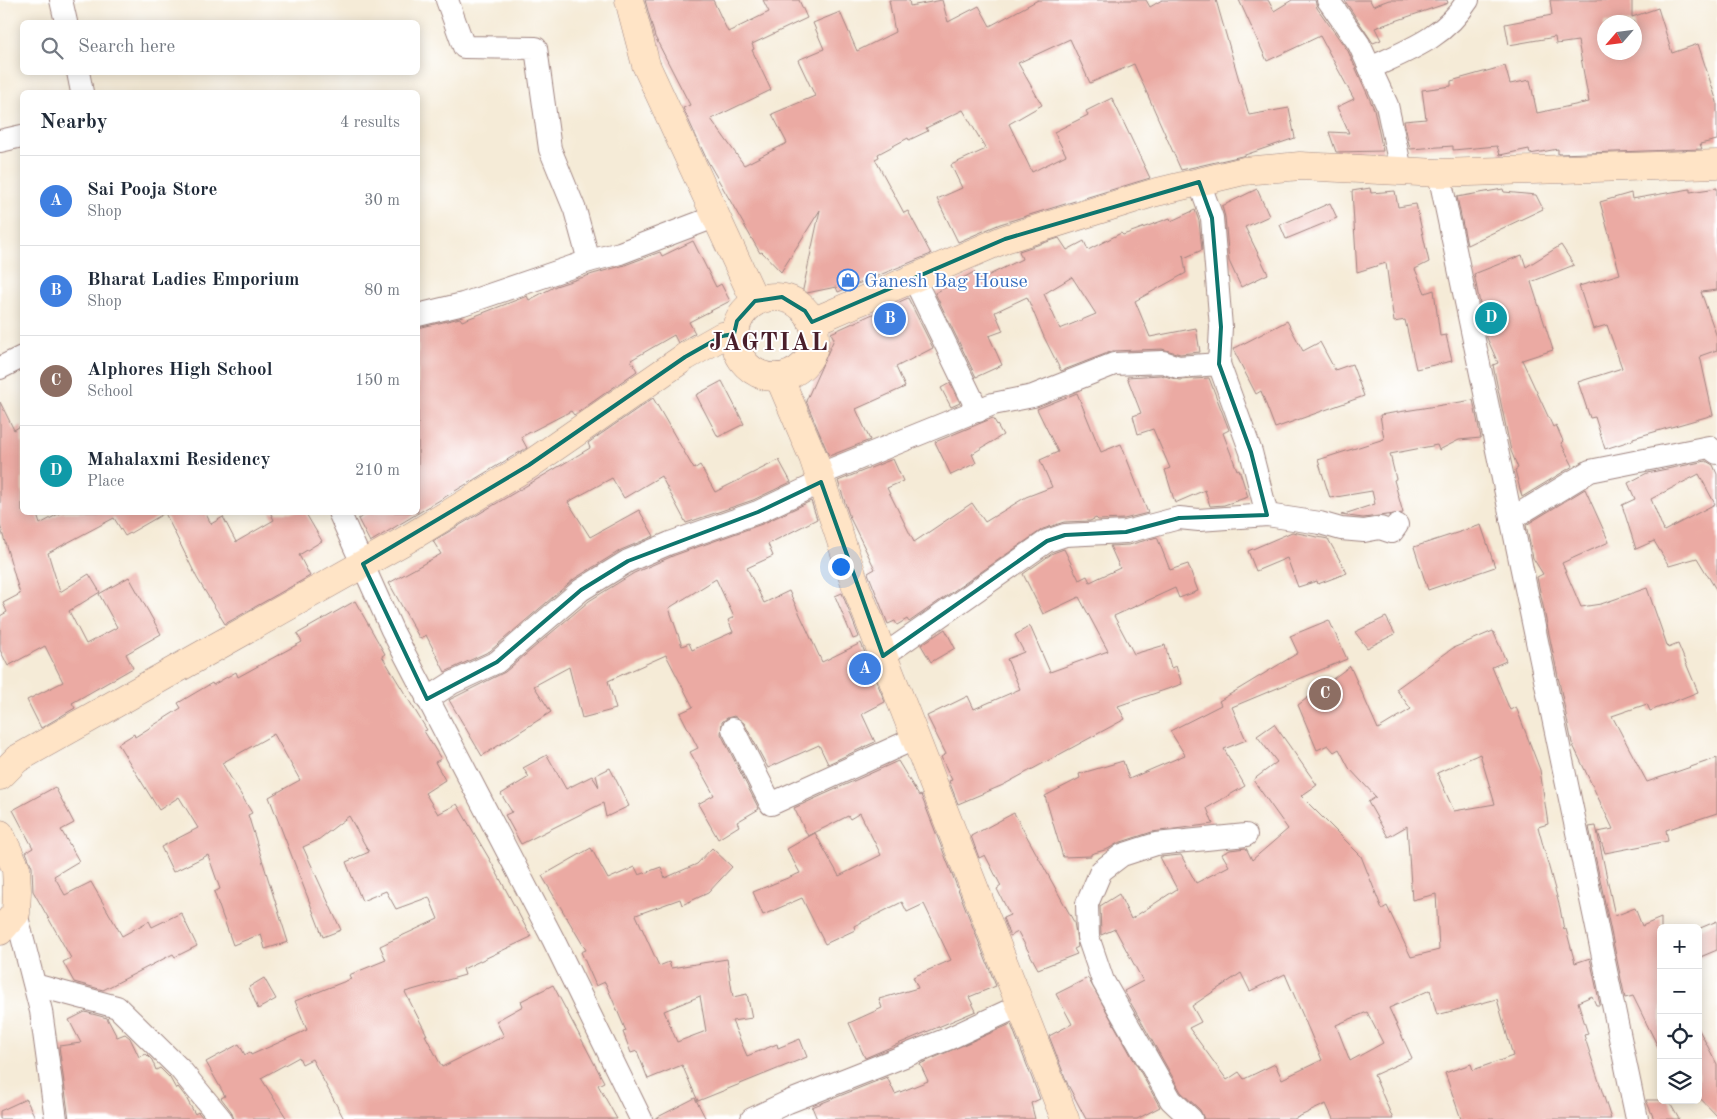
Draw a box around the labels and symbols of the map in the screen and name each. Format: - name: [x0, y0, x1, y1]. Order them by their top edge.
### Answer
- north arrow: [1597, 15, 1642, 60]
- shop icon: Ganesh Bag House: [836, 268, 860, 292]
- place label: Ganesh Bag House: [864, 272, 1028, 292]
- pin: D: [1475, 299, 1507, 337]
- pin: B: [874, 300, 906, 338]
- district label: JAGTIAL: [709, 331, 829, 356]
- your location: [828, 554, 854, 580]
- pin: A: [849, 650, 881, 688]
- pin: C: [1309, 675, 1341, 713]

